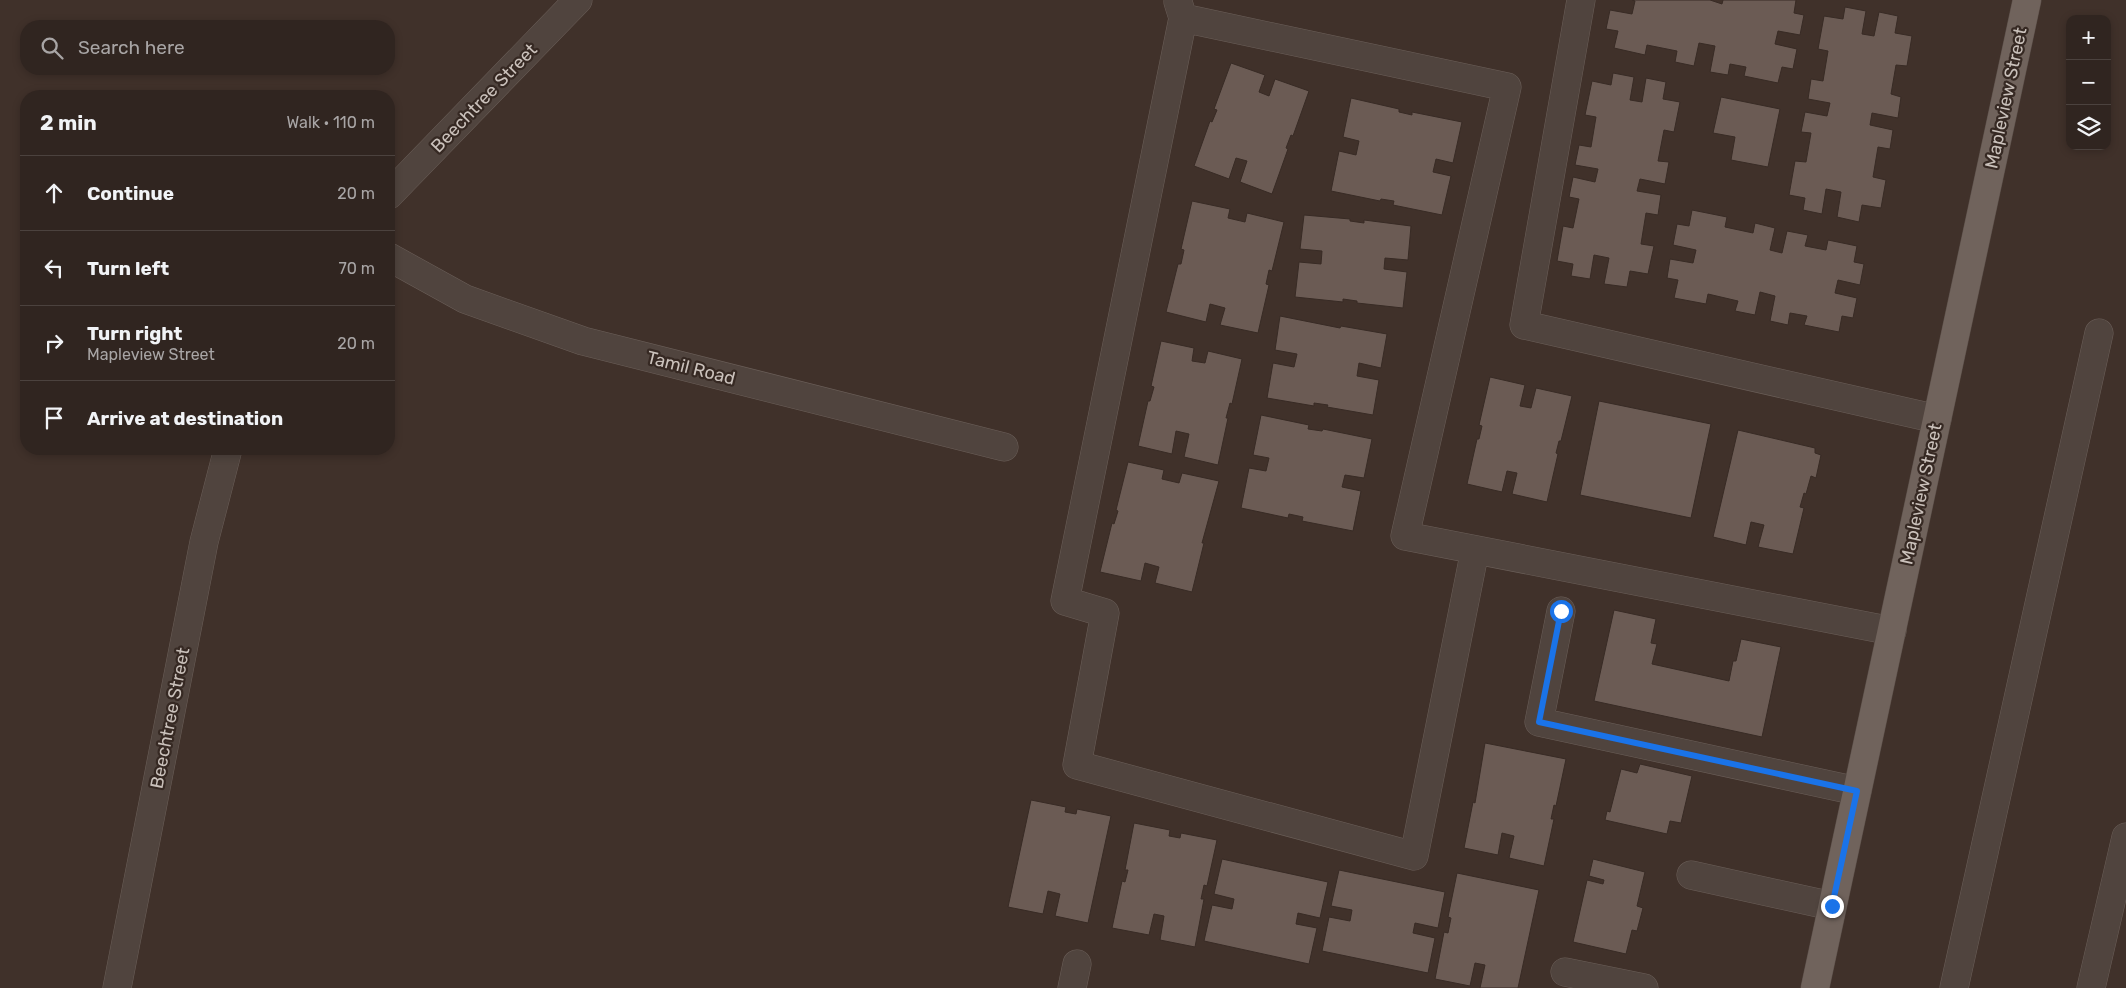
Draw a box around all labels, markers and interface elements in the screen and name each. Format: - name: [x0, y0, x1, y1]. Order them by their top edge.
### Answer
- map controls: [2066, 15, 2111, 150]
- button: +: [2066, 15, 2111, 60]
- search box: [20, 20, 395, 75]
- street label: Mapleview Street: [1980, 25, 2032, 171]
- icon: search: [38, 34, 66, 62]
- text: Search here: [78, 36, 185, 59]
- street label: Beechtree Street: [426, 39, 542, 157]
- button: −: [2066, 60, 2111, 105]
- button: layers: [2066, 105, 2111, 150]
- text: 2 min: [40, 110, 97, 135]
- text: Walk · 110 m: [287, 113, 375, 132]
- icon: ahead: [40, 179, 68, 207]
- text: Continue: [87, 182, 174, 205]
- text: 20 m: [337, 184, 375, 203]
- icon: left: [40, 254, 68, 282]
- text: Turn left: [87, 257, 169, 280]
- text: 70 m: [338, 259, 375, 278]
- text: Turn right: [87, 322, 182, 345]
- icon: right: [40, 329, 68, 357]
- text: 20 m: [337, 334, 375, 353]
- text: Mapleview Street: [87, 345, 215, 364]
- street label: Tamil Road: [644, 346, 738, 390]
- icon: arrive: [40, 404, 68, 432]
- text: Arrive at destination: [87, 407, 283, 430]
- street label: Mapleview Street: [1895, 421, 1947, 567]
- route start: [1550, 600, 1573, 623]
- street label: Beechtree Street: [146, 646, 194, 790]
- route end: [1821, 895, 1844, 918]

